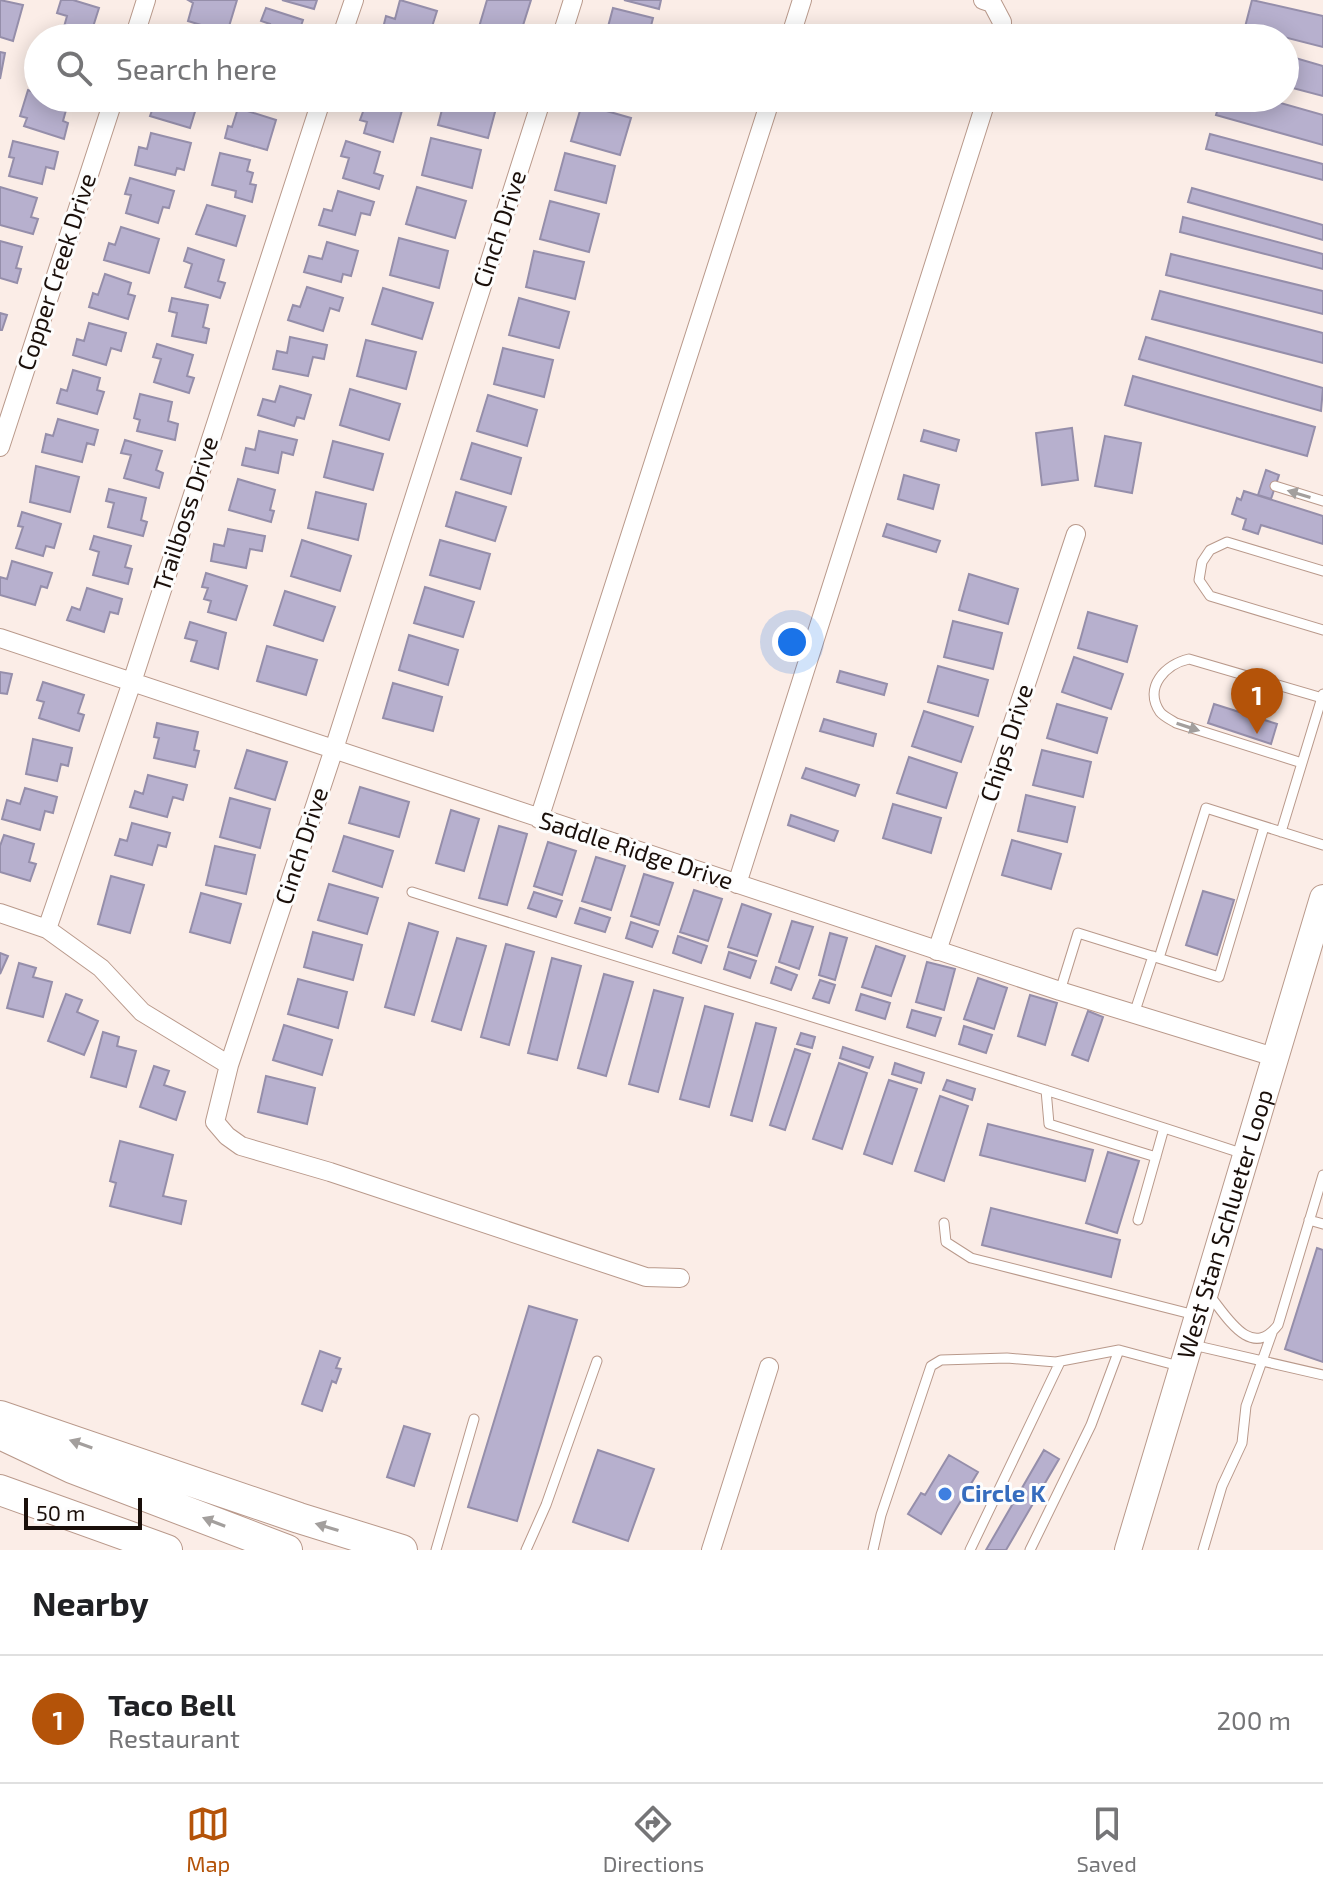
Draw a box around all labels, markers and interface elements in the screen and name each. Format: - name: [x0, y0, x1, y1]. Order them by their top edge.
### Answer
- search box: [24, 24, 1299, 112]
- icon: search: [52, 46, 96, 90]
- text: Search here: [116, 50, 277, 86]
- street label: Cinch Drive: [466, 166, 531, 291]
- street label: Copper Creek Drive: [10, 169, 101, 374]
- street label: Trailboss Drive: [146, 432, 223, 595]
- one-way arrow: [1287, 487, 1311, 499]
- your location: [772, 622, 812, 662]
- pin: 1: [1231, 668, 1283, 734]
- street label: Chips Drive: [973, 680, 1038, 805]
- one-way arrow: [1177, 721, 1201, 734]
- street label: Cinch Drive: [268, 783, 333, 908]
- street label: Saddle Ridge Drive: [536, 804, 737, 895]
- street label: West Stan Schlueter Loop: [1170, 1086, 1278, 1362]
- one-way arrow: [69, 1437, 93, 1449]
- place label: Circle K: [961, 1478, 1047, 1507]
- marker: Circle K: [936, 1485, 954, 1503]
- scale bar: [24, 1494, 142, 1530]
- text: 50 m: [36, 1499, 85, 1525]
- one-way arrow: [202, 1515, 226, 1528]
- one-way arrow: [315, 1520, 339, 1533]
- text: Nearby: [32, 1582, 149, 1623]
- text: Taco Bell: [108, 1686, 236, 1722]
- text: 1: [52, 1704, 64, 1735]
- text: 200 m: [1216, 1704, 1291, 1735]
- text: Restaurant: [108, 1722, 240, 1753]
- tab: Map: [186, 1802, 230, 1876]
- tab: Directions: [603, 1802, 704, 1876]
- tab: Saved: [1076, 1802, 1137, 1876]

